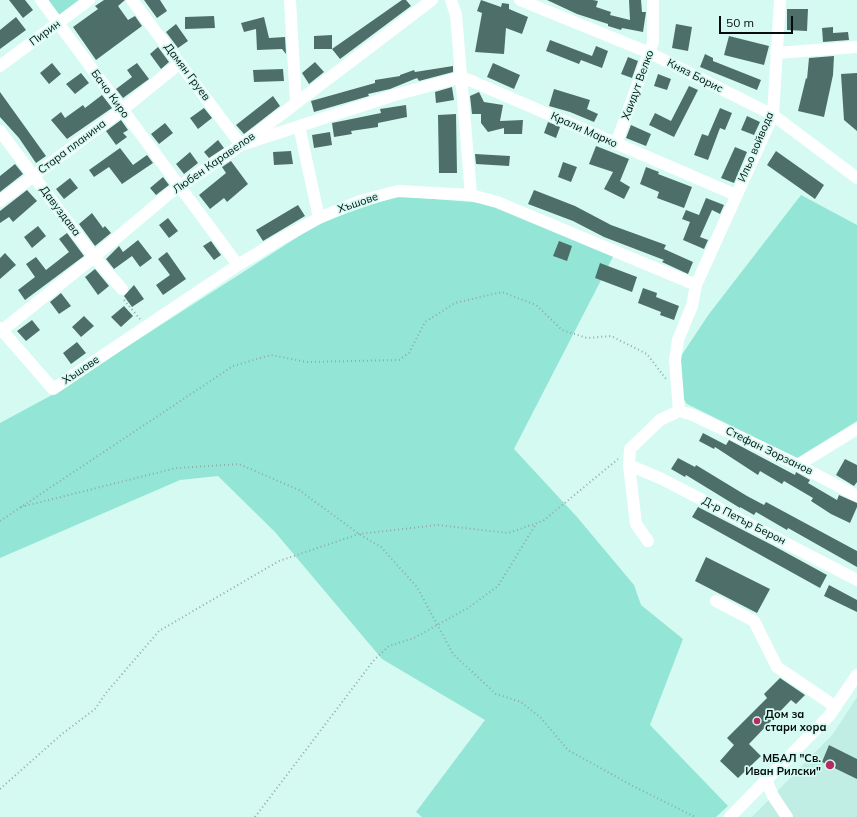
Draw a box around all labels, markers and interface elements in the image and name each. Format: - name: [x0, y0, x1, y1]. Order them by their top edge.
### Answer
- scale bar: [721, 8, 795, 34]
- text: 50 m: [726, 15, 754, 30]
- street label: Пирин: [27, 17, 63, 49]
- street label: Дамян Груев: [161, 41, 213, 103]
- street label: Хаидут Велко: [619, 48, 657, 122]
- street label: Княз Борис: [665, 56, 725, 96]
- street label: Бачо Киро: [88, 67, 132, 121]
- street label: Крали Марко: [549, 109, 619, 151]
- street label: Ильо войвода: [735, 110, 777, 184]
- street label: Стара планина: [35, 117, 109, 177]
- street label: Любен Каравелов: [170, 130, 258, 196]
- street label: Давуздава: [37, 183, 83, 239]
- street label: Хъшове: [336, 190, 380, 216]
- street label: Хъшове: [60, 353, 102, 387]
- street label: Стефан Зорзанов: [723, 424, 815, 478]
- street label: Д-р Петър Берон: [700, 494, 788, 548]
- place label: Дом за стари хора: [765, 708, 826, 734]
- marker: Дом за стари хора: [752, 716, 762, 726]
- place label: МБАЛ "Св. Иван Рилски": [745, 752, 821, 778]
- marker: МБАЛ "Св. Иван Рилски": [824, 759, 836, 771]

